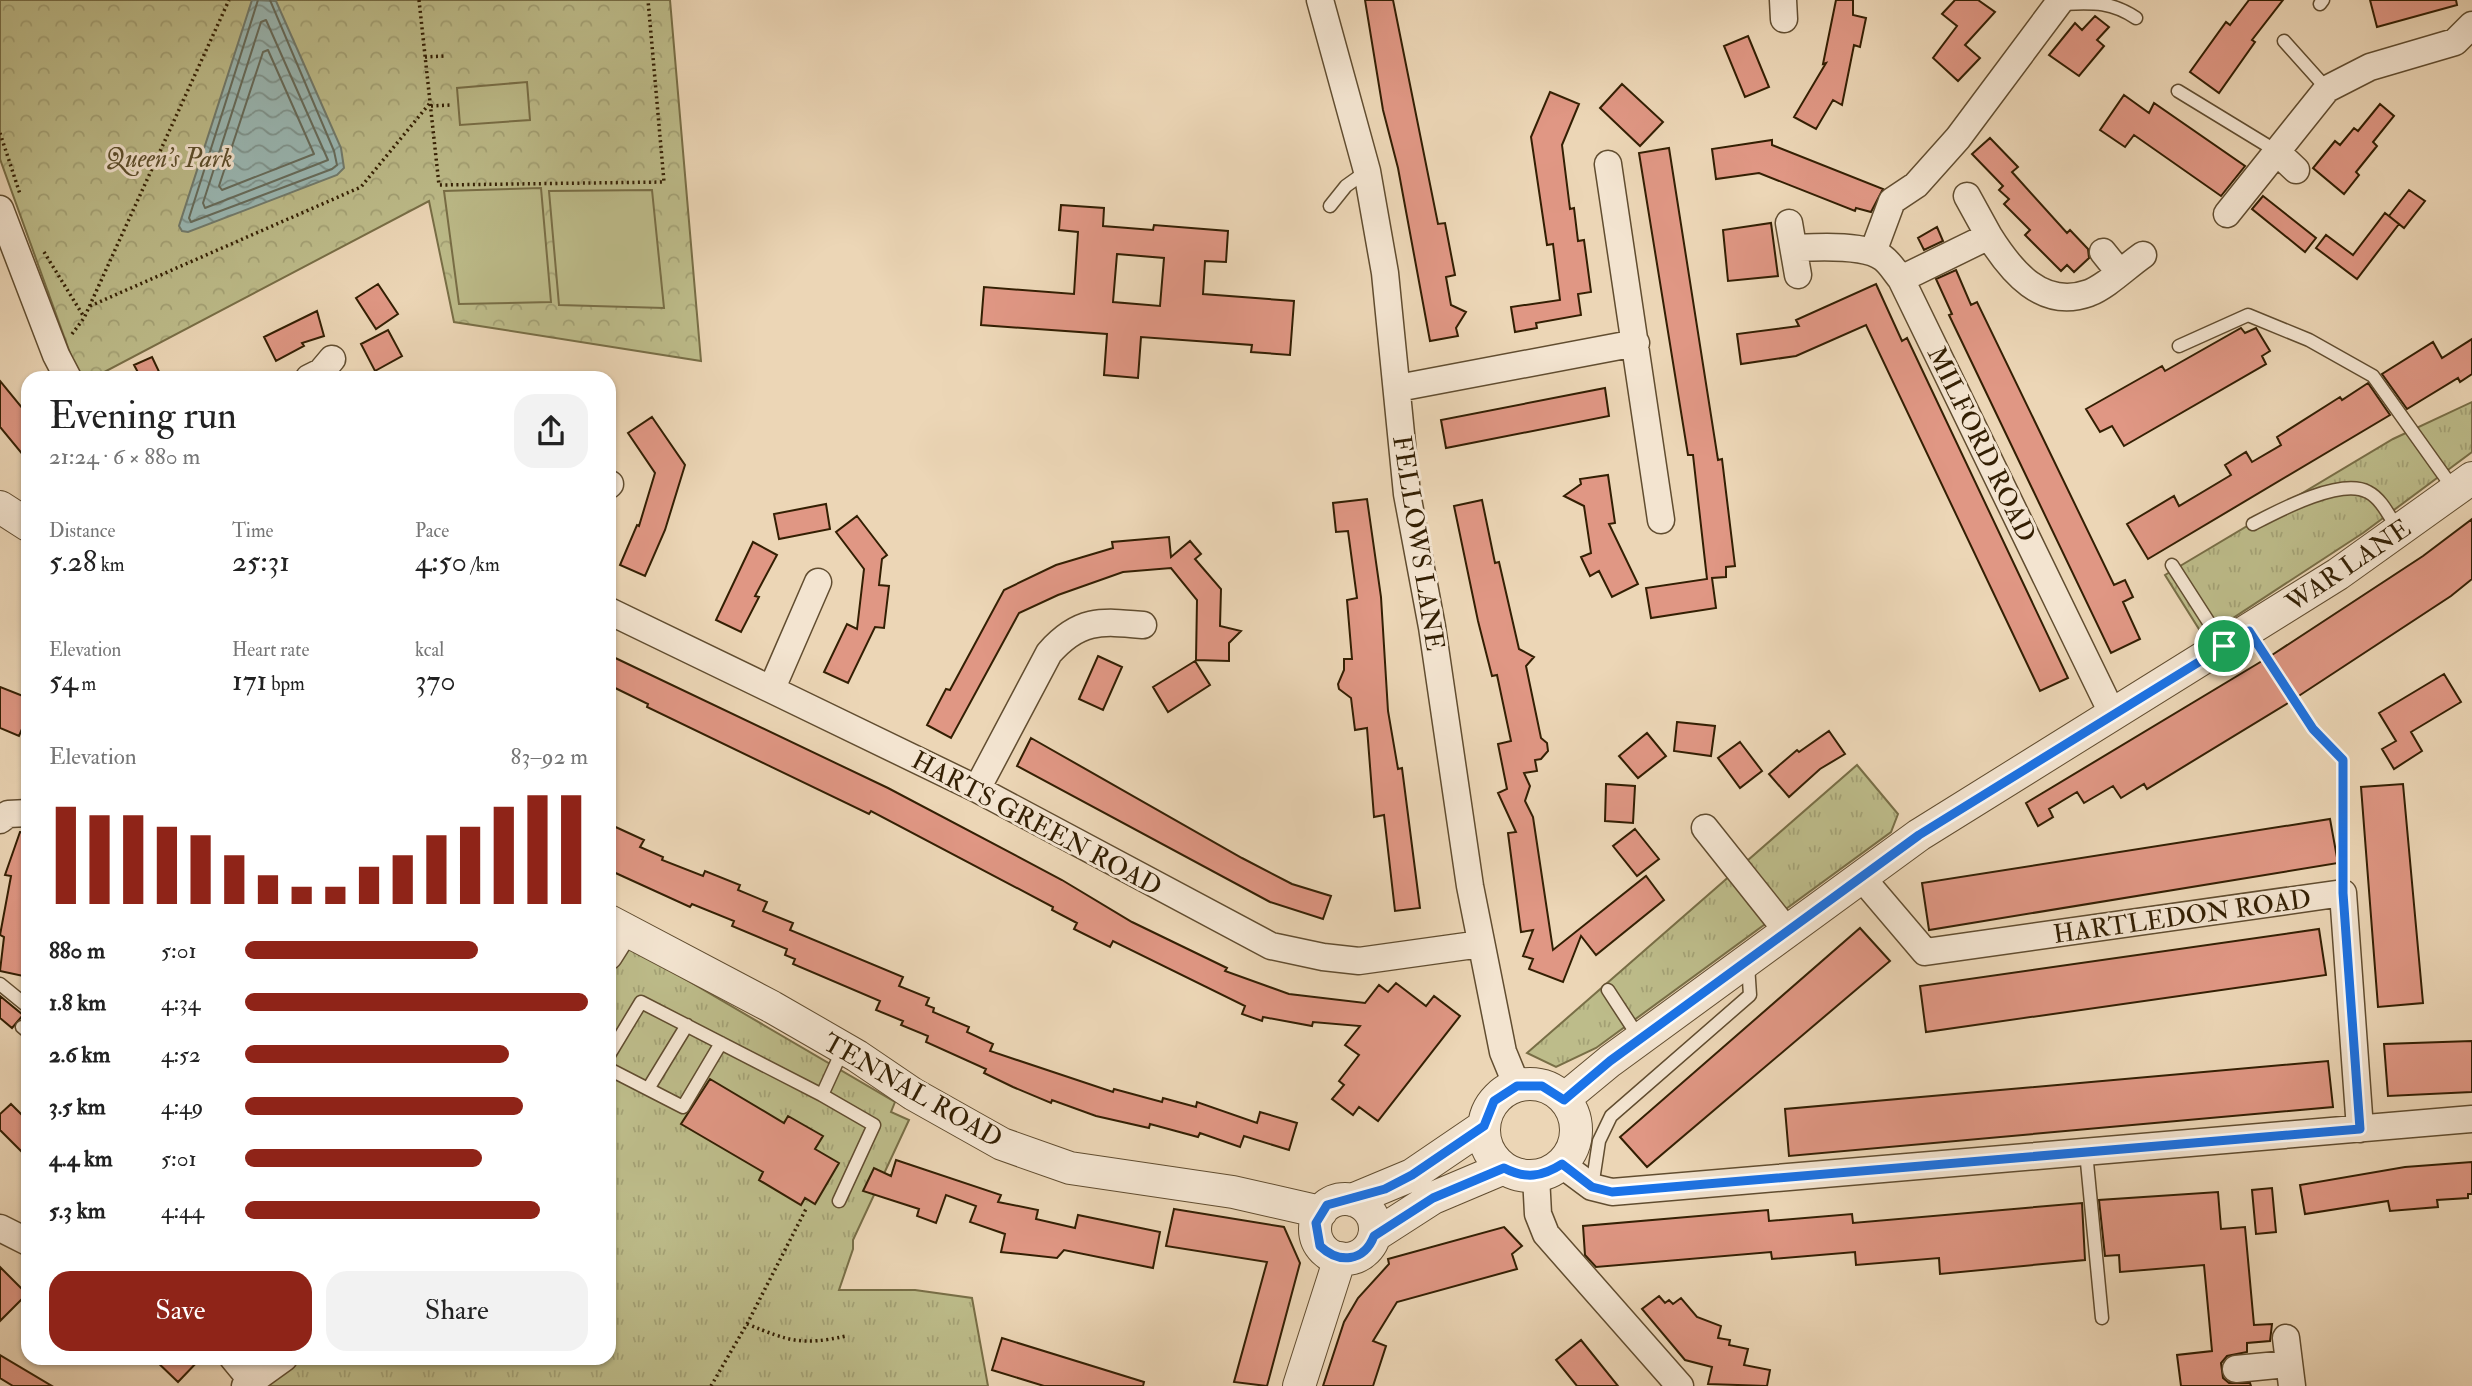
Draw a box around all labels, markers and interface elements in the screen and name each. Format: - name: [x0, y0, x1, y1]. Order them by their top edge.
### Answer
- park label: Queen's Park: [105, 143, 233, 176]
- street label: MILFORD ROAD: [1920, 341, 2042, 547]
- text: Evening run: [49, 392, 237, 440]
- button: share: [514, 394, 588, 468]
- street label: FELLOWS LANE: [1385, 433, 1451, 653]
- text: 21:24 · 6 × 880 m: [49, 442, 200, 471]
- street label: WAR LANE: [2279, 512, 2417, 620]
- text: Distance: [49, 519, 115, 543]
- text: Time: [232, 519, 274, 543]
- text: Pace: [415, 519, 449, 543]
- text: 5.28: [49, 543, 97, 580]
- text: 25:31: [232, 543, 290, 580]
- text: 4:50: [415, 543, 467, 580]
- text: km: [97, 553, 125, 577]
- text: /km: [467, 553, 500, 577]
- pin: [2194, 616, 2254, 676]
- icon: arrive: [2205, 627, 2243, 665]
- text: Elevation: [49, 638, 121, 662]
- text: Heart rate: [232, 638, 309, 662]
- text: kcal: [415, 638, 444, 662]
- text: 54: [49, 662, 78, 699]
- text: 171: [232, 662, 267, 699]
- text: 370: [415, 662, 456, 699]
- text: m: [78, 672, 96, 696]
- text: bpm: [267, 672, 305, 696]
- text: Elevation: [49, 742, 137, 771]
- text: 83–92 m: [511, 742, 588, 771]
- street label: HARTS GREEN ROAD: [906, 744, 1167, 903]
- street label: HARTLEDON ROAD: [2051, 883, 2313, 951]
- text: 880 m: [49, 936, 105, 965]
- text: 5:01: [161, 936, 197, 965]
- text: 1.8 km: [49, 988, 106, 1017]
- text: 4:34: [161, 988, 200, 1017]
- street label: TENNAL ROAD: [817, 1027, 1008, 1155]
- text: 2.6 km: [49, 1040, 110, 1069]
- text: 4:52: [161, 1040, 201, 1069]
- text: 3.5 km: [49, 1092, 106, 1121]
- text: 4:49: [161, 1092, 203, 1121]
- text: 4.4 km: [49, 1144, 113, 1173]
- text: 5:01: [161, 1144, 197, 1173]
- text: 5.3 km: [49, 1196, 106, 1225]
- text: 4:44: [161, 1196, 204, 1225]
- button: Save: [49, 1271, 312, 1351]
- button: Share: [326, 1271, 588, 1351]

